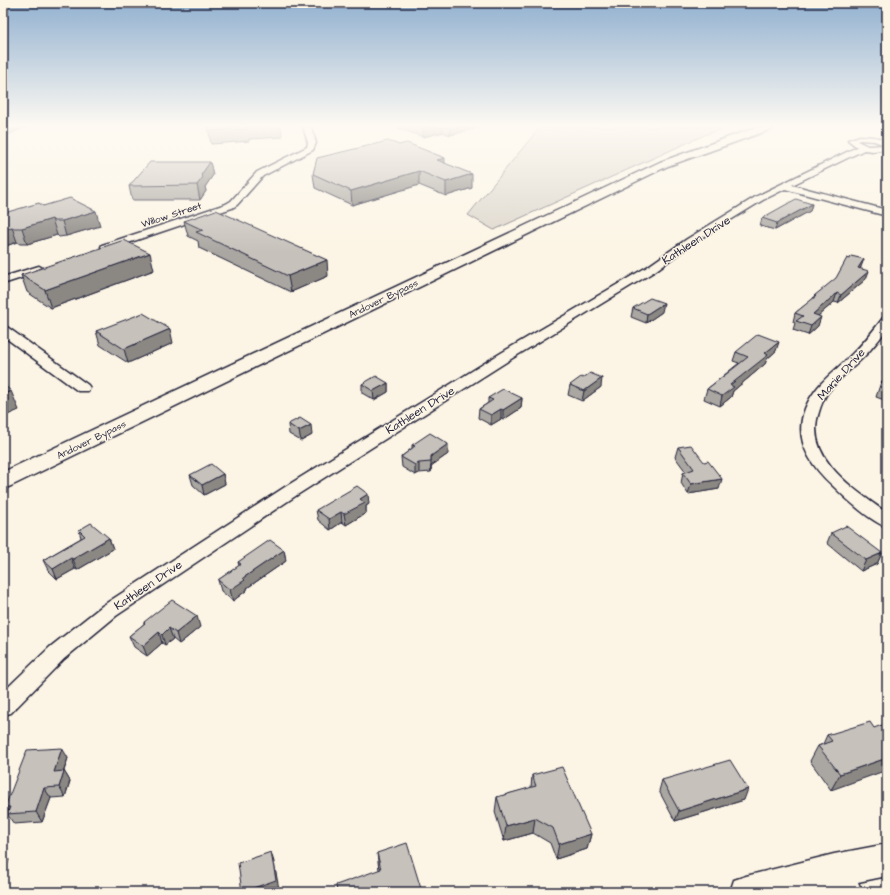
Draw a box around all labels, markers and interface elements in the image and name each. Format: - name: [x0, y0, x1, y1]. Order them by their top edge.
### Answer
- street label: Willow Street: [139, 199, 203, 231]
- street label: Kathleen Drive: [659, 212, 734, 269]
- street label: Andover Bypass: [346, 276, 421, 323]
- street label: Marie Drive: [813, 344, 870, 404]
- street label: Kathleen Drive: [382, 382, 459, 439]
- street label: Andover Bypass: [54, 417, 129, 464]
- street label: Kathleen Drive: [111, 556, 186, 614]

